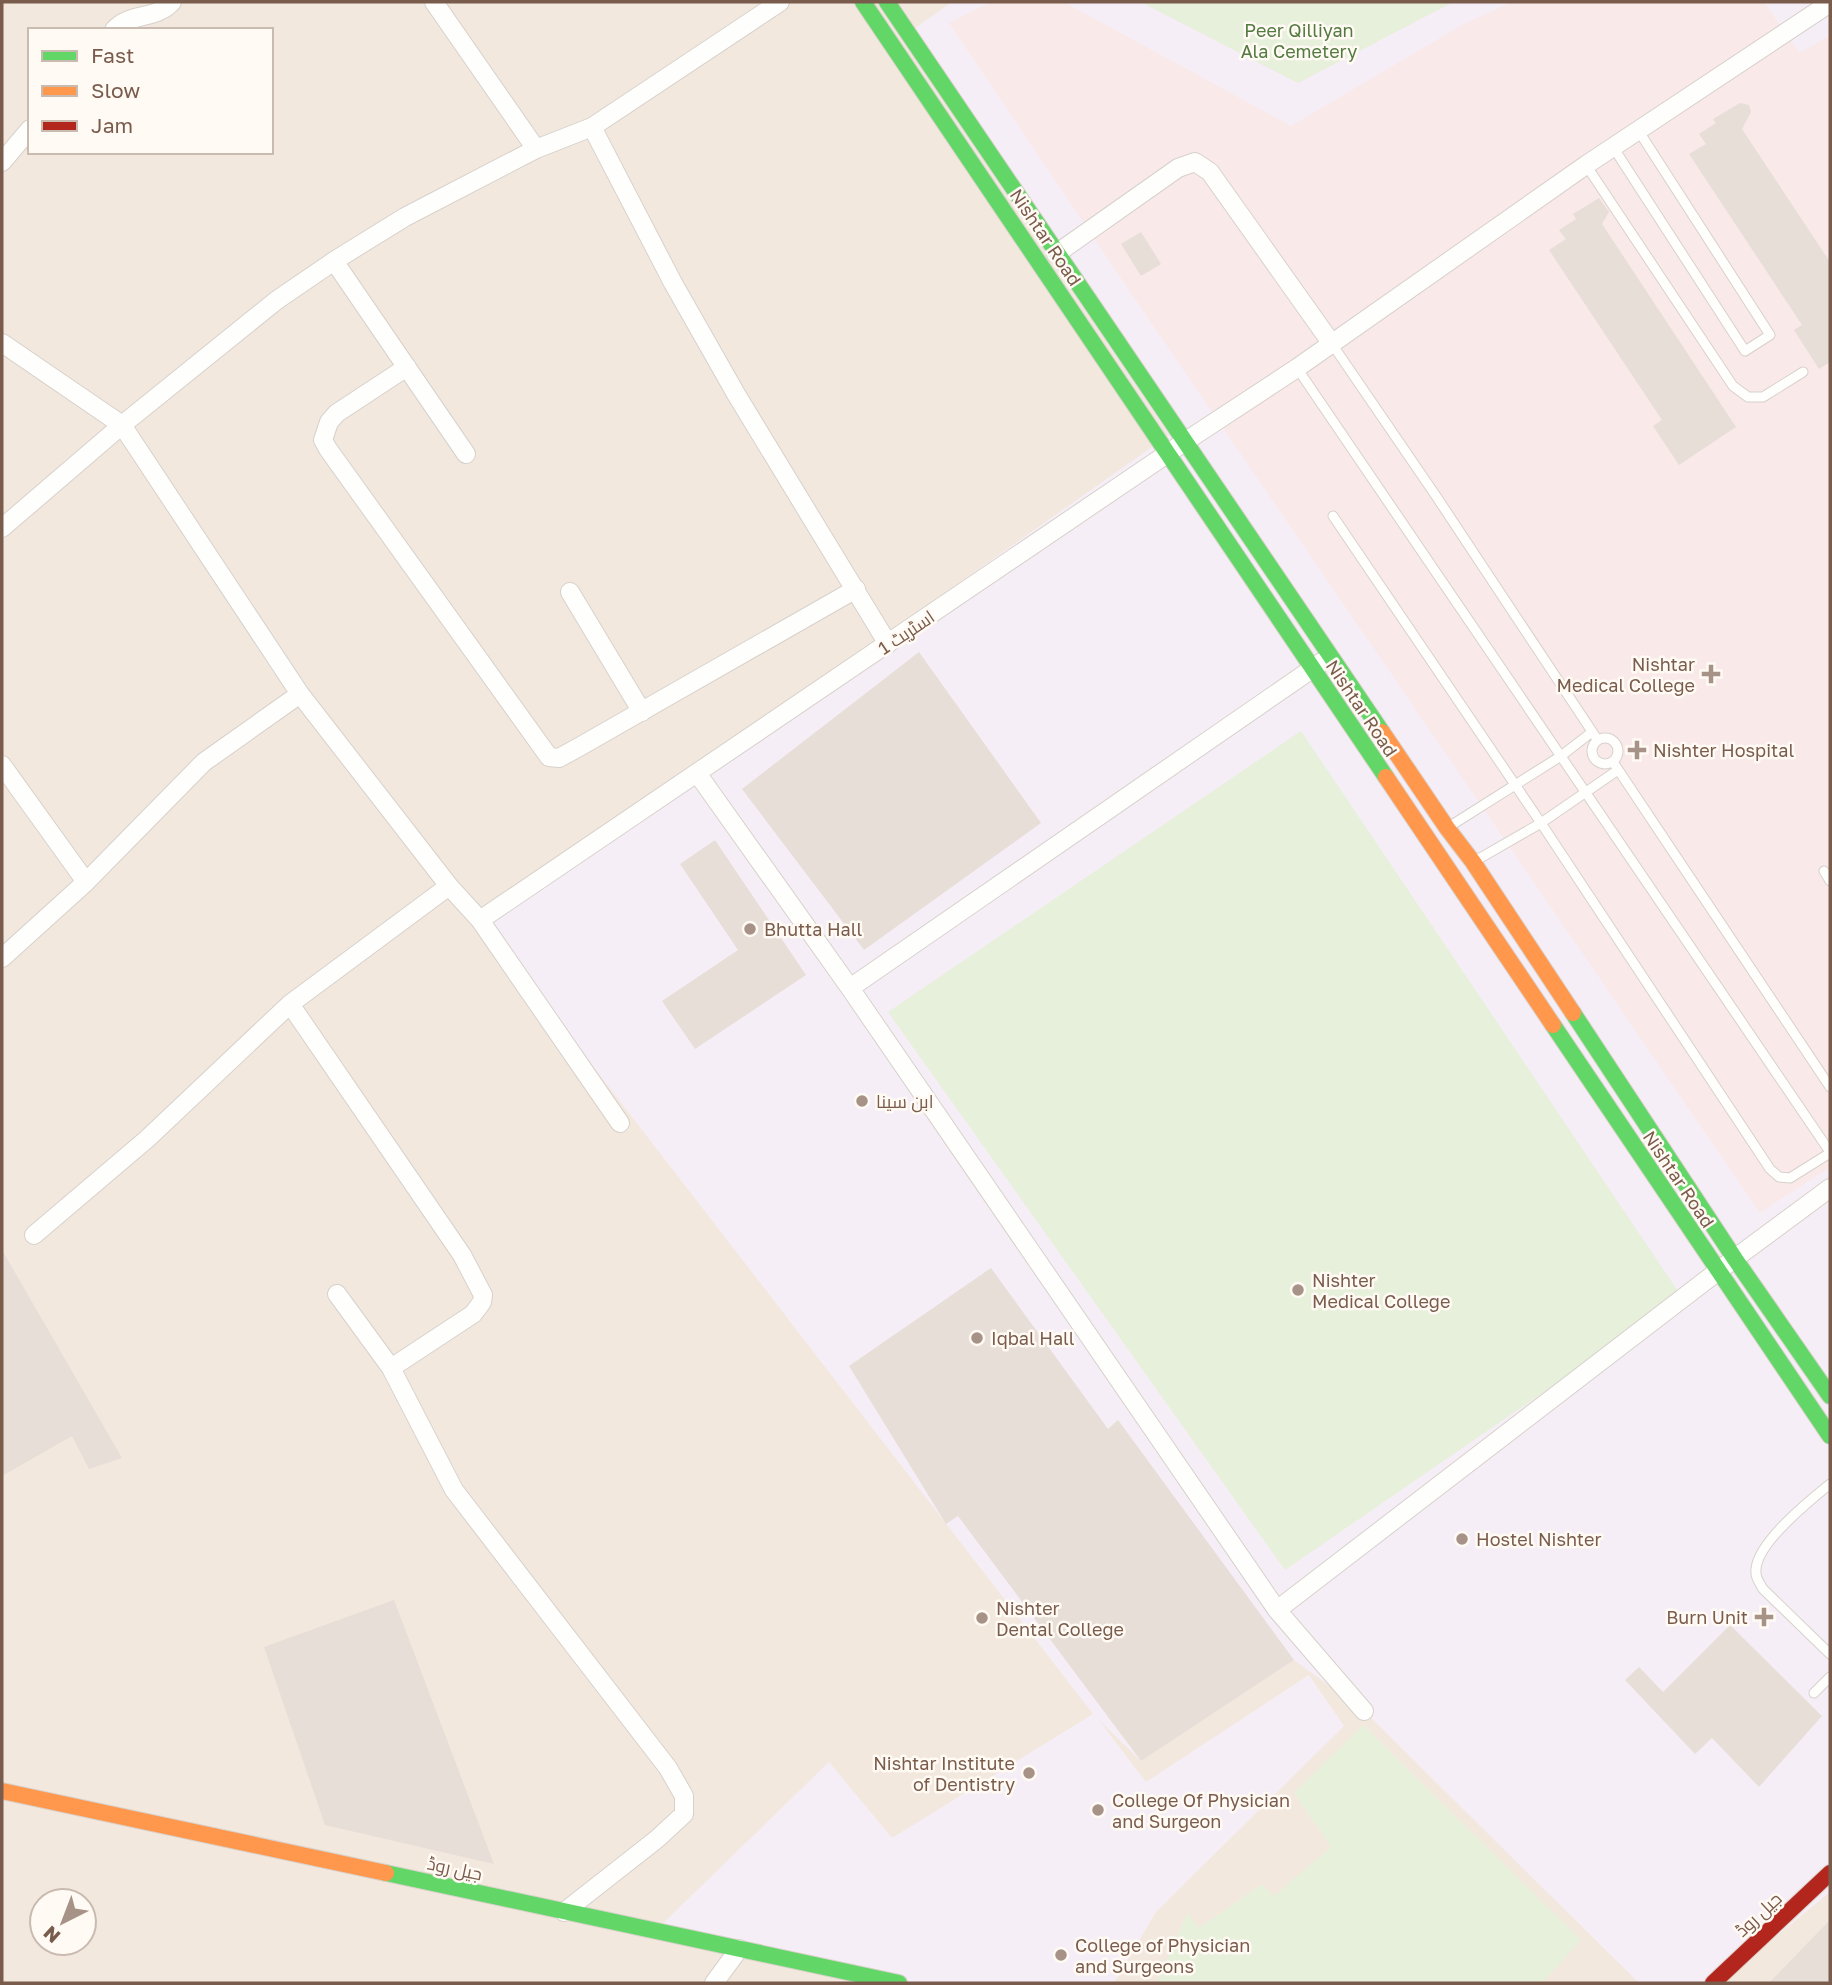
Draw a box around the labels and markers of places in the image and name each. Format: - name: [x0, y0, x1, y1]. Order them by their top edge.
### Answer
- place label: Nishtar Medical College: [1557, 653, 1695, 696]
- marker: Nishtar Medical College: [1701, 664, 1721, 684]
- place label: Nishter Hospital: [1653, 739, 1794, 761]
- marker: Nishter Hospital: [1627, 740, 1647, 760]
- place label: Bhutta Hall: [764, 918, 863, 940]
- marker: Bhutta Hall: [742, 921, 758, 937]
- place label: ابن سینا: [876, 1090, 934, 1113]
- marker: ابن سینا: [854, 1093, 870, 1109]
- place label: Nishter Medical College: [1312, 1269, 1450, 1312]
- marker: Nishter Medical College: [1290, 1282, 1306, 1298]
- place label: Iqbal Hall: [991, 1327, 1075, 1349]
- marker: Iqbal Hall: [969, 1330, 985, 1346]
- place label: Hostel Nishter: [1476, 1528, 1602, 1550]
- marker: Hostel Nishter: [1454, 1531, 1470, 1547]
- place label: Nishter Dental College: [996, 1597, 1124, 1640]
- place label: Burn Unit: [1666, 1606, 1748, 1628]
- marker: Burn Unit: [1754, 1607, 1774, 1627]
- marker: Nishter Dental College: [974, 1610, 990, 1626]
- place label: Nishtar Institute of Dentistry: [873, 1752, 1015, 1795]
- marker: Nishtar Institute of Dentistry: [1021, 1765, 1037, 1781]
- place label: College Of Physician and Surgeon: [1112, 1789, 1290, 1832]
- marker: College Of Physician and Surgeon: [1090, 1802, 1106, 1818]
- place label: College of Physician and Surgeons: [1075, 1934, 1250, 1977]
- marker: College of Physician and Surgeons: [1053, 1947, 1069, 1963]

